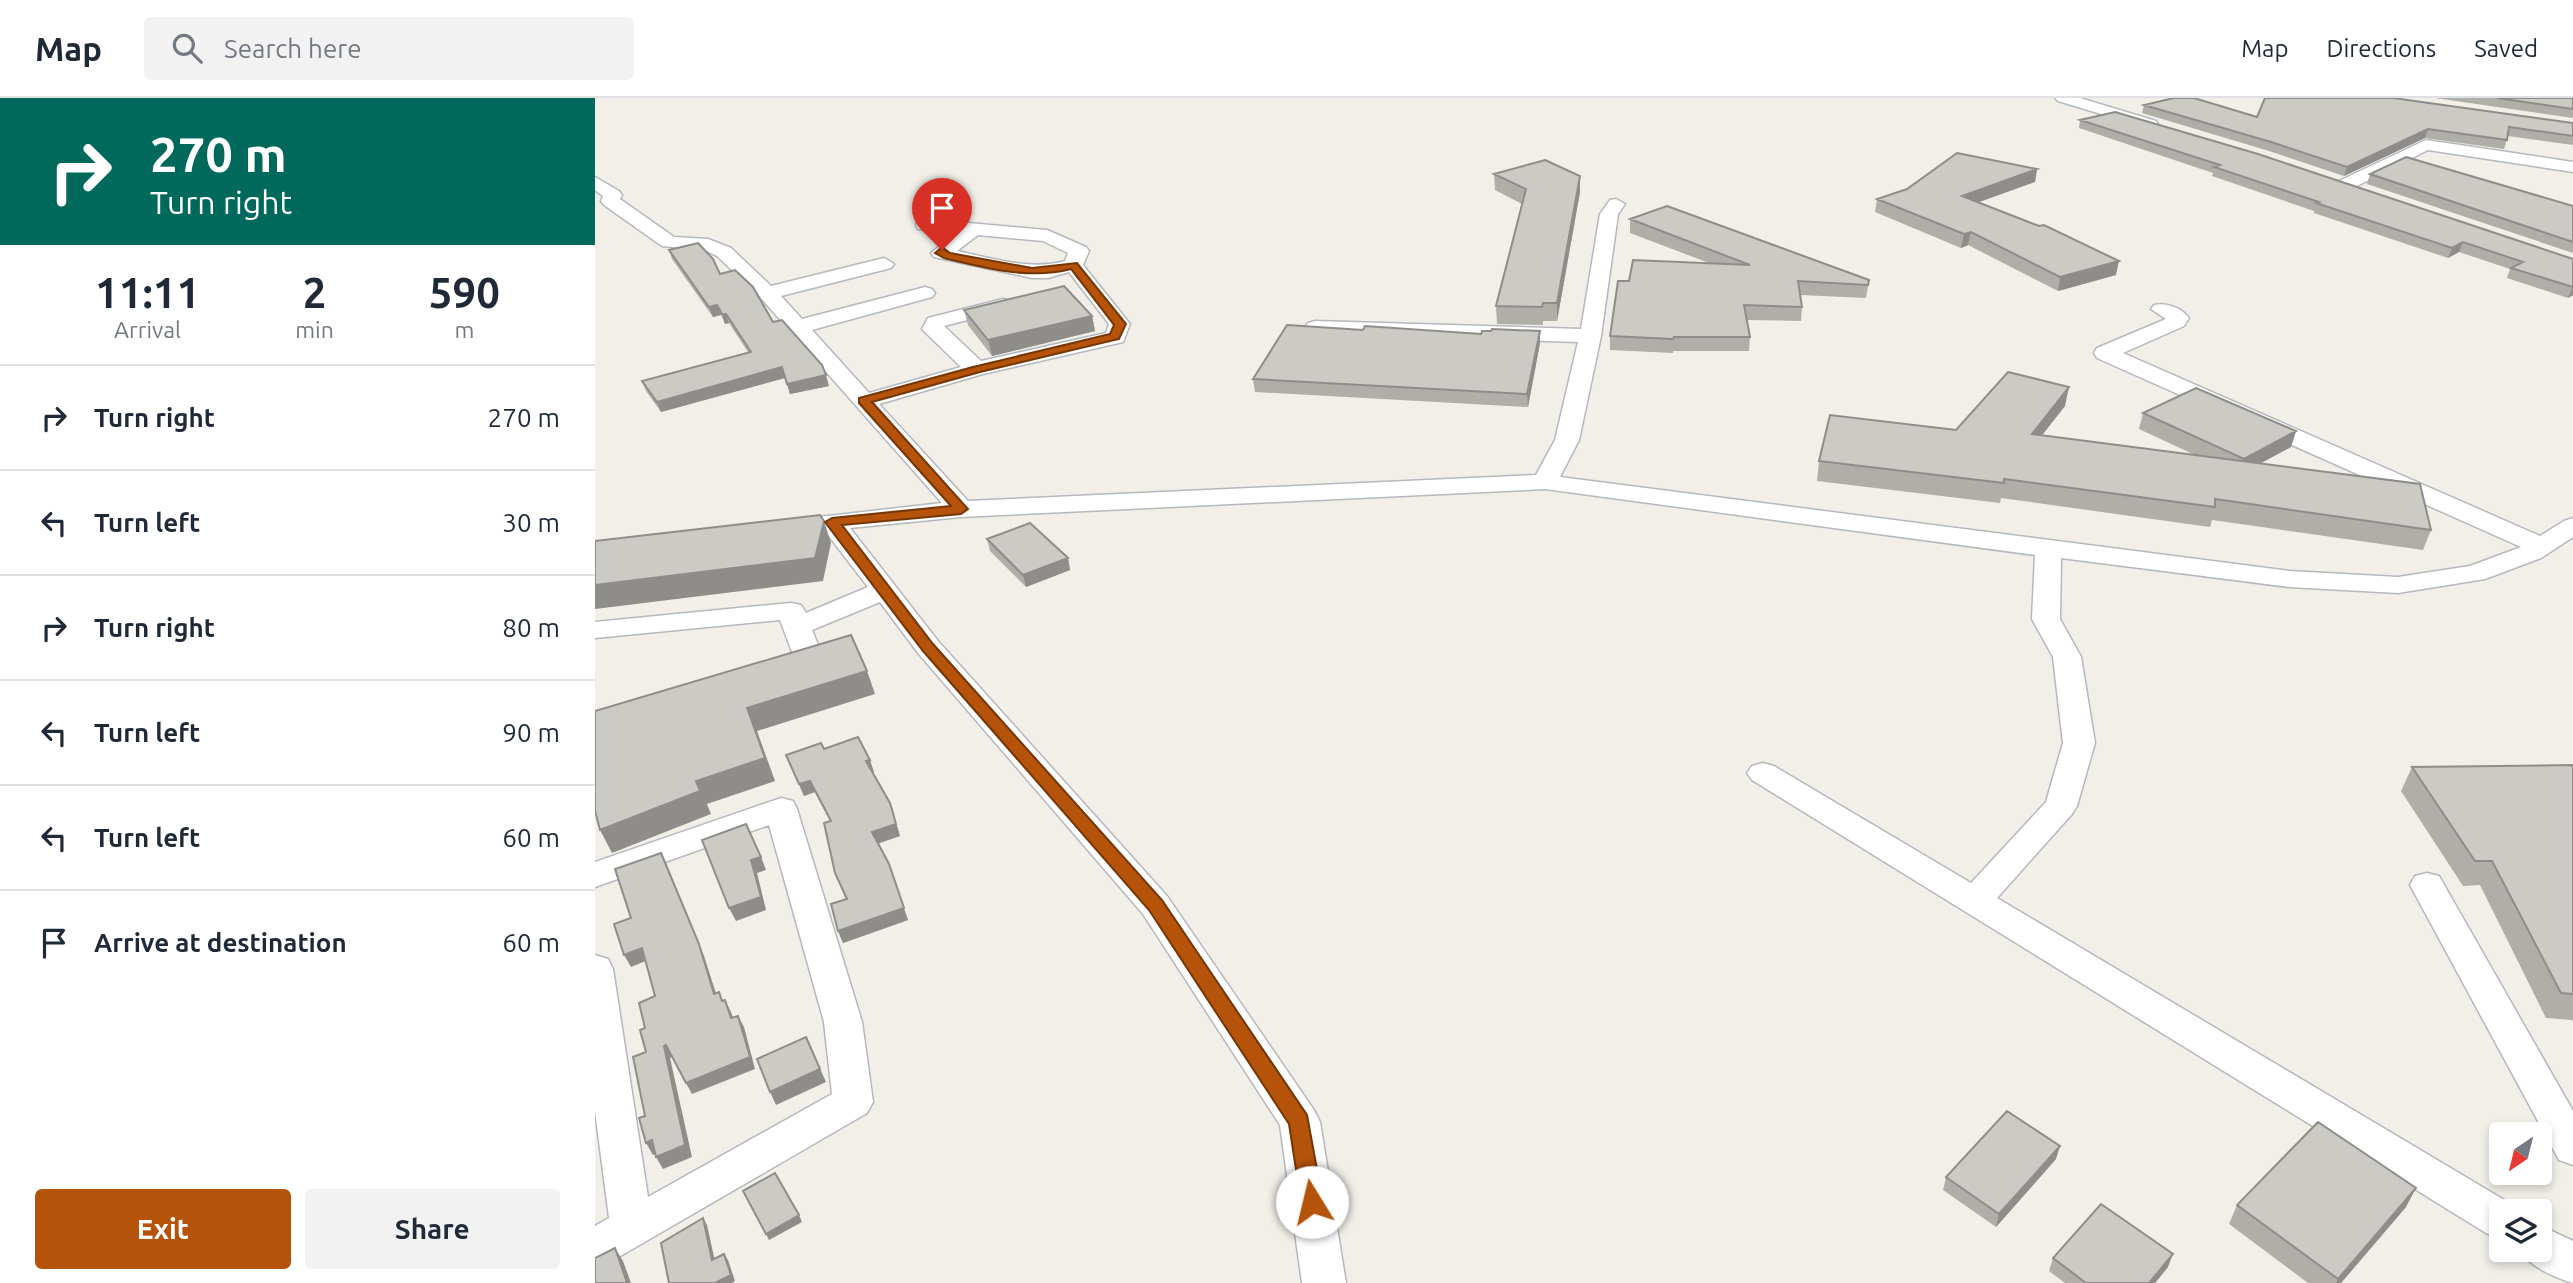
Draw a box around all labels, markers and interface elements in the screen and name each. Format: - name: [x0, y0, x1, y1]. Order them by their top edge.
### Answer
- search box: [144, 17, 634, 80]
- icon: search: [168, 29, 206, 67]
- text: Map: [35, 30, 102, 67]
- text: Search here: [224, 34, 362, 63]
- text: Map: [2241, 35, 2288, 62]
- text: Directions: [2326, 35, 2436, 62]
- text: Saved: [2474, 35, 2538, 62]
- icon: right: [35, 126, 126, 217]
- text: 270 m: [150, 126, 287, 181]
- pin: [912, 178, 972, 250]
- text: Turn right: [150, 184, 292, 220]
- icon: arrive: [923, 189, 961, 227]
- text: 11:11: [95, 269, 200, 316]
- text: 2: [303, 269, 326, 316]
- text: 590: [429, 269, 500, 316]
- text: Arrival: [114, 317, 181, 342]
- text: min: [295, 317, 334, 342]
- text: m: [454, 317, 474, 342]
- icon: right: [35, 399, 73, 437]
- text: Turn right: [94, 403, 215, 432]
- text: 270 m: [488, 403, 560, 432]
- icon: left: [35, 504, 73, 542]
- text: Turn left: [94, 508, 200, 537]
- text: 30 m: [502, 508, 560, 537]
- icon: right: [35, 609, 73, 647]
- text: Turn right: [94, 613, 215, 642]
- text: 80 m: [502, 613, 560, 642]
- icon: left: [35, 714, 73, 752]
- text: Turn left: [94, 718, 200, 747]
- text: 90 m: [502, 718, 560, 747]
- icon: left: [35, 819, 73, 857]
- text: Turn left: [94, 823, 200, 852]
- text: 60 m: [502, 823, 560, 852]
- icon: arrive: [35, 924, 73, 962]
- text: Arrive at destination: [94, 928, 347, 957]
- text: 60 m: [502, 928, 560, 957]
- north arrow: [2489, 1122, 2551, 1185]
- map controls: [2489, 1122, 2552, 1262]
- position arrow: [1275, 1165, 1349, 1239]
- button: Exit: [35, 1189, 291, 1269]
- button: Share: [305, 1189, 560, 1269]
- button: layers: [2489, 1199, 2552, 1262]

